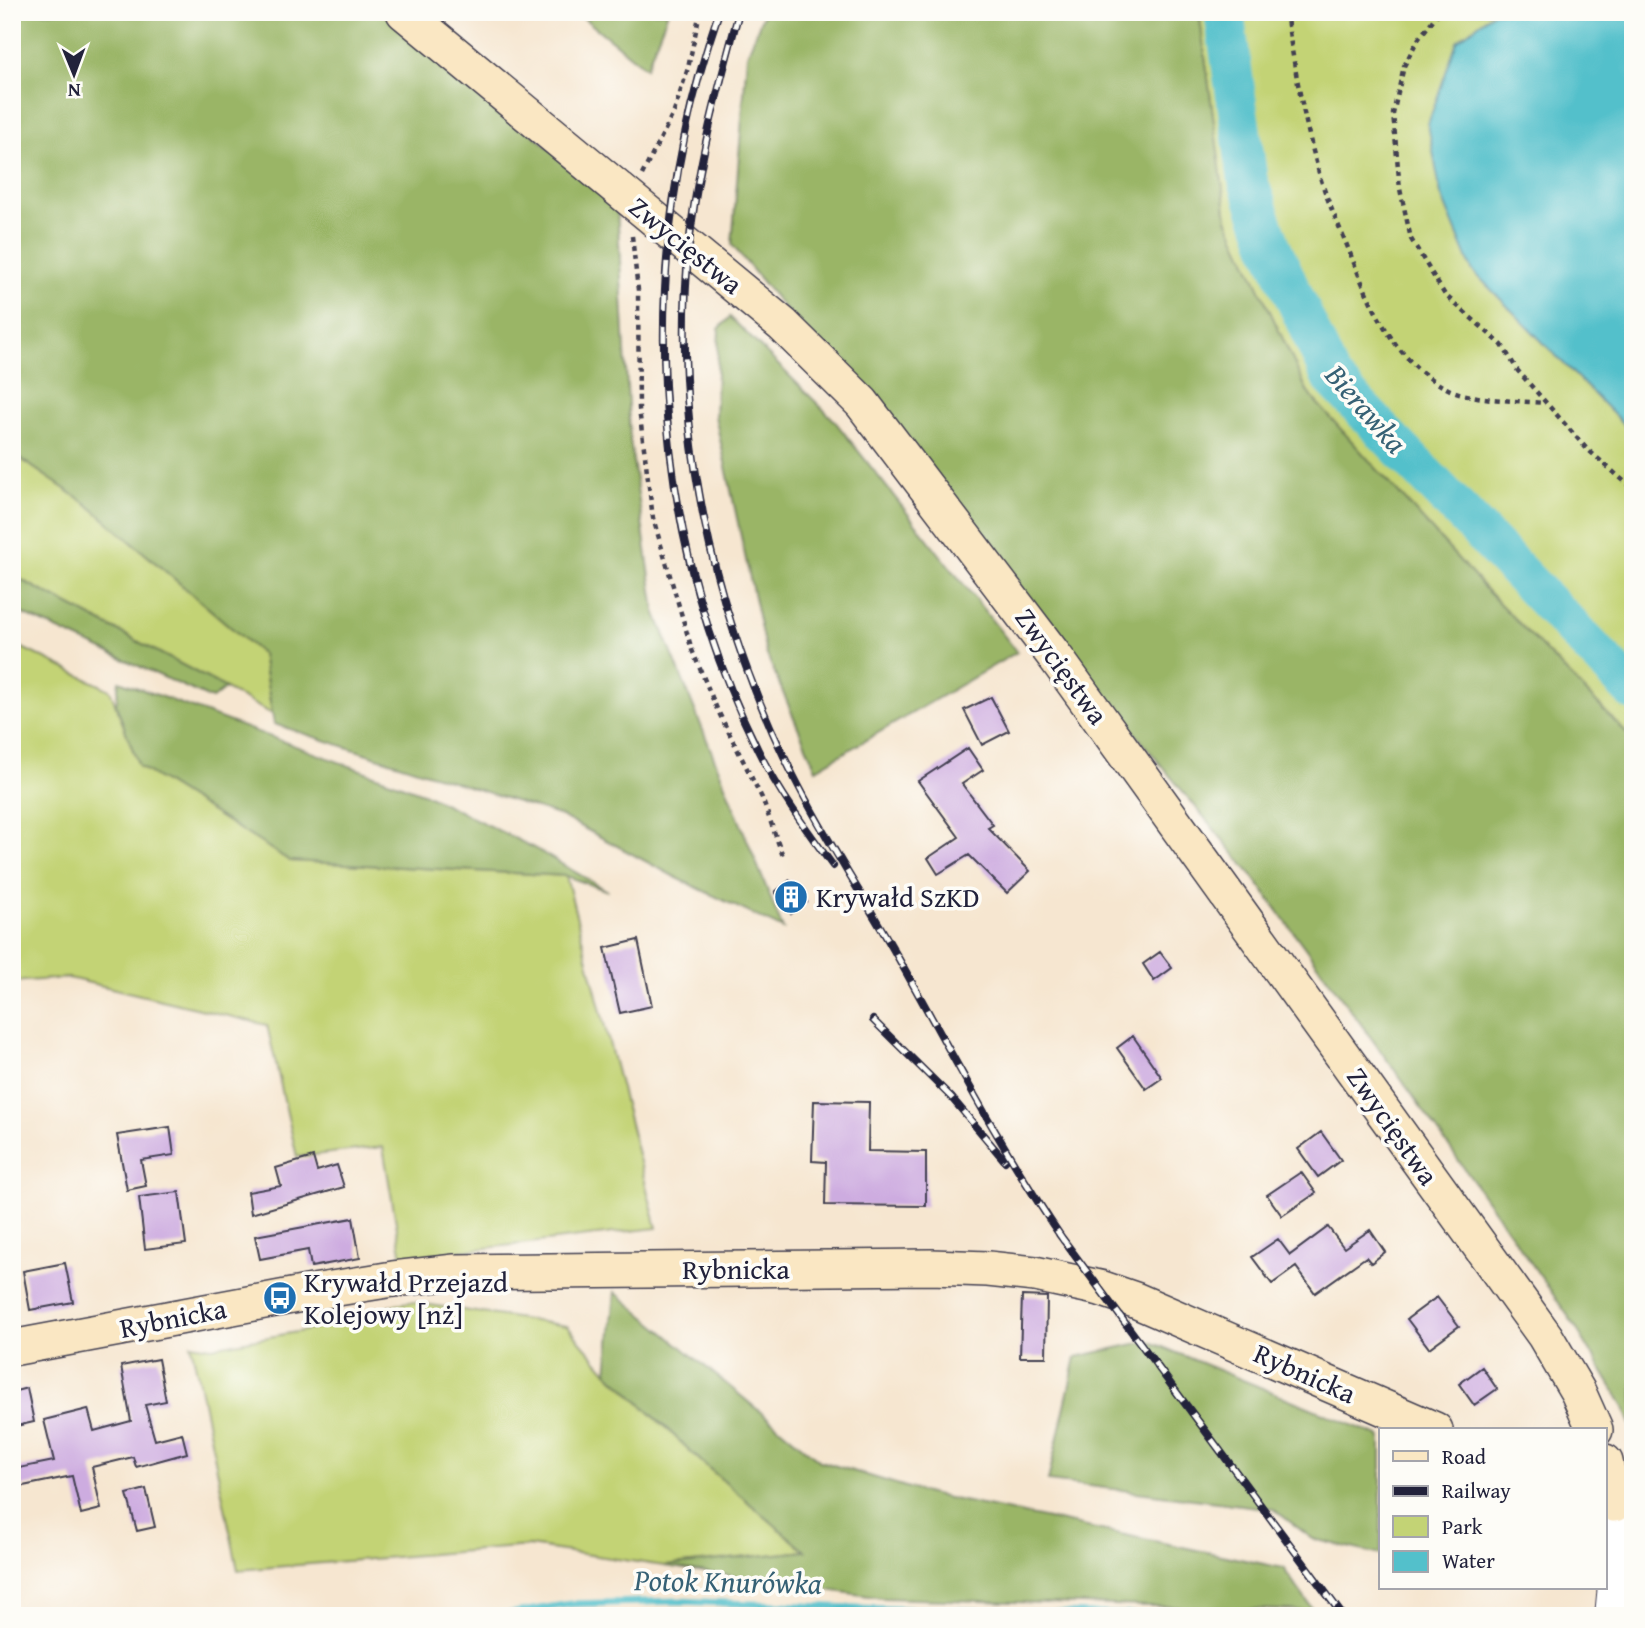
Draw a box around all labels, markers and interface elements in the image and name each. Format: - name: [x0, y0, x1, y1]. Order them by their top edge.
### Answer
- north arrow: [38, 38, 108, 108]
- text: N: [67, 77, 81, 105]
- street label: Zwycięstwa: [621, 186, 753, 304]
- water label: Bierawka: [1315, 353, 1418, 463]
- street label: Zwycięstwa: [1006, 599, 1119, 733]
- place label: Krywałd SzKD: [816, 876, 980, 917]
- building icon: Krywałd SzKD: [772, 878, 810, 916]
- street label: Zwycięstwa: [1338, 1058, 1450, 1194]
- street label: Rybnicka: [682, 1248, 791, 1289]
- place label: Krywałd Przejazd Kolejowy [nż]: [304, 1261, 508, 1334]
- bus stop icon: Krywałd Przejazd Kolejowy [nż]: [261, 1279, 299, 1317]
- street label: Rybnicka: [116, 1287, 230, 1348]
- street label: Rybnicka: [1248, 1332, 1363, 1413]
- legend: [1379, 1428, 1606, 1590]
- text: Road: [1442, 1441, 1487, 1472]
- text: Railway: [1442, 1475, 1511, 1506]
- text: Park: [1442, 1511, 1483, 1542]
- text: Water: [1442, 1545, 1495, 1576]
- water label: Potok Knurówka: [633, 1557, 822, 1605]

